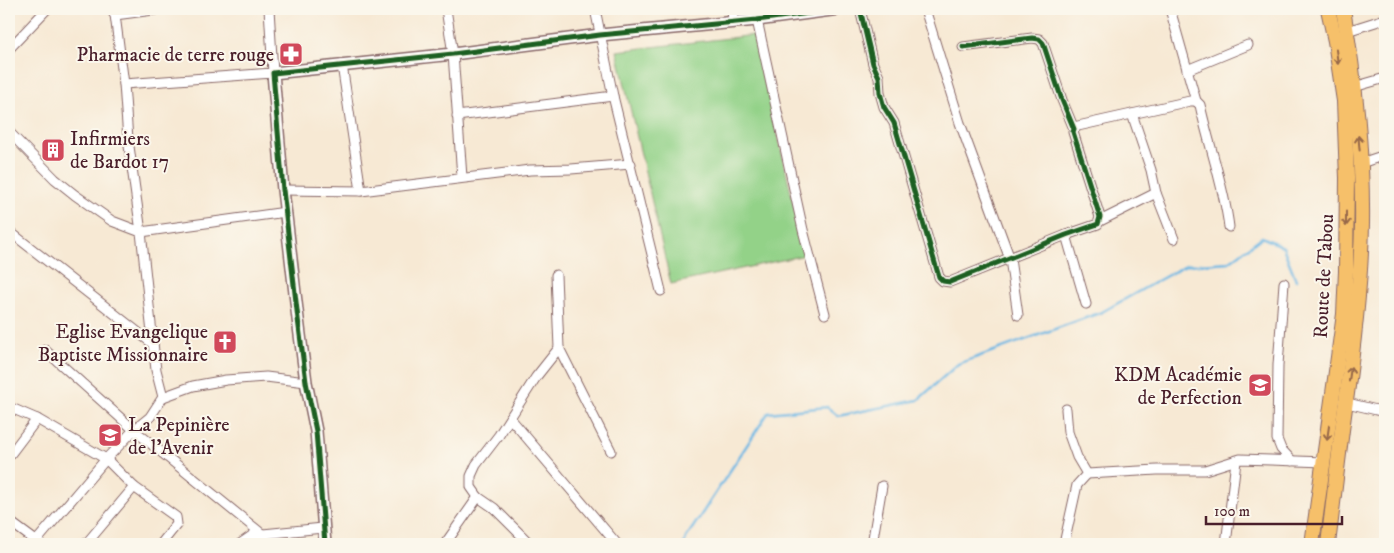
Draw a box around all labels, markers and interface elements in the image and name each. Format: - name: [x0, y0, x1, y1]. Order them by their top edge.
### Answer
- pharmacy icon: Pharmacie de terre rouge: [278, 41, 304, 67]
- place label: Pharmacie de terre rouge: [77, 43, 274, 68]
- one-way arrow: [1332, 48, 1342, 64]
- place label: Infirmiers de Bardot 17: [70, 127, 169, 175]
- one-way arrow: [1354, 135, 1364, 151]
- building icon: Infirmiers de Bardot 17: [40, 137, 66, 163]
- one-way arrow: [1341, 210, 1351, 226]
- street label: Route de Tabou: [1309, 213, 1340, 339]
- place label: Eglise Evangelique Baptiste Missionnaire: [38, 320, 208, 368]
- church icon: Eglise Evangelique Baptiste Missionnaire: [212, 329, 238, 355]
- place label: KDM Académie de Perfection: [1114, 363, 1243, 411]
- one-way arrow: [1345, 367, 1355, 383]
- school or university icon: KDM Académie de Perfection: [1247, 372, 1273, 398]
- place label: La Pepinière de l'Avenir: [128, 413, 230, 461]
- school or university icon: La Pepinière de l'Avenir: [97, 422, 123, 448]
- one-way arrow: [1323, 424, 1333, 440]
- scale bar: [1206, 493, 1343, 525]
- text: 100 m: [1214, 502, 1250, 521]

